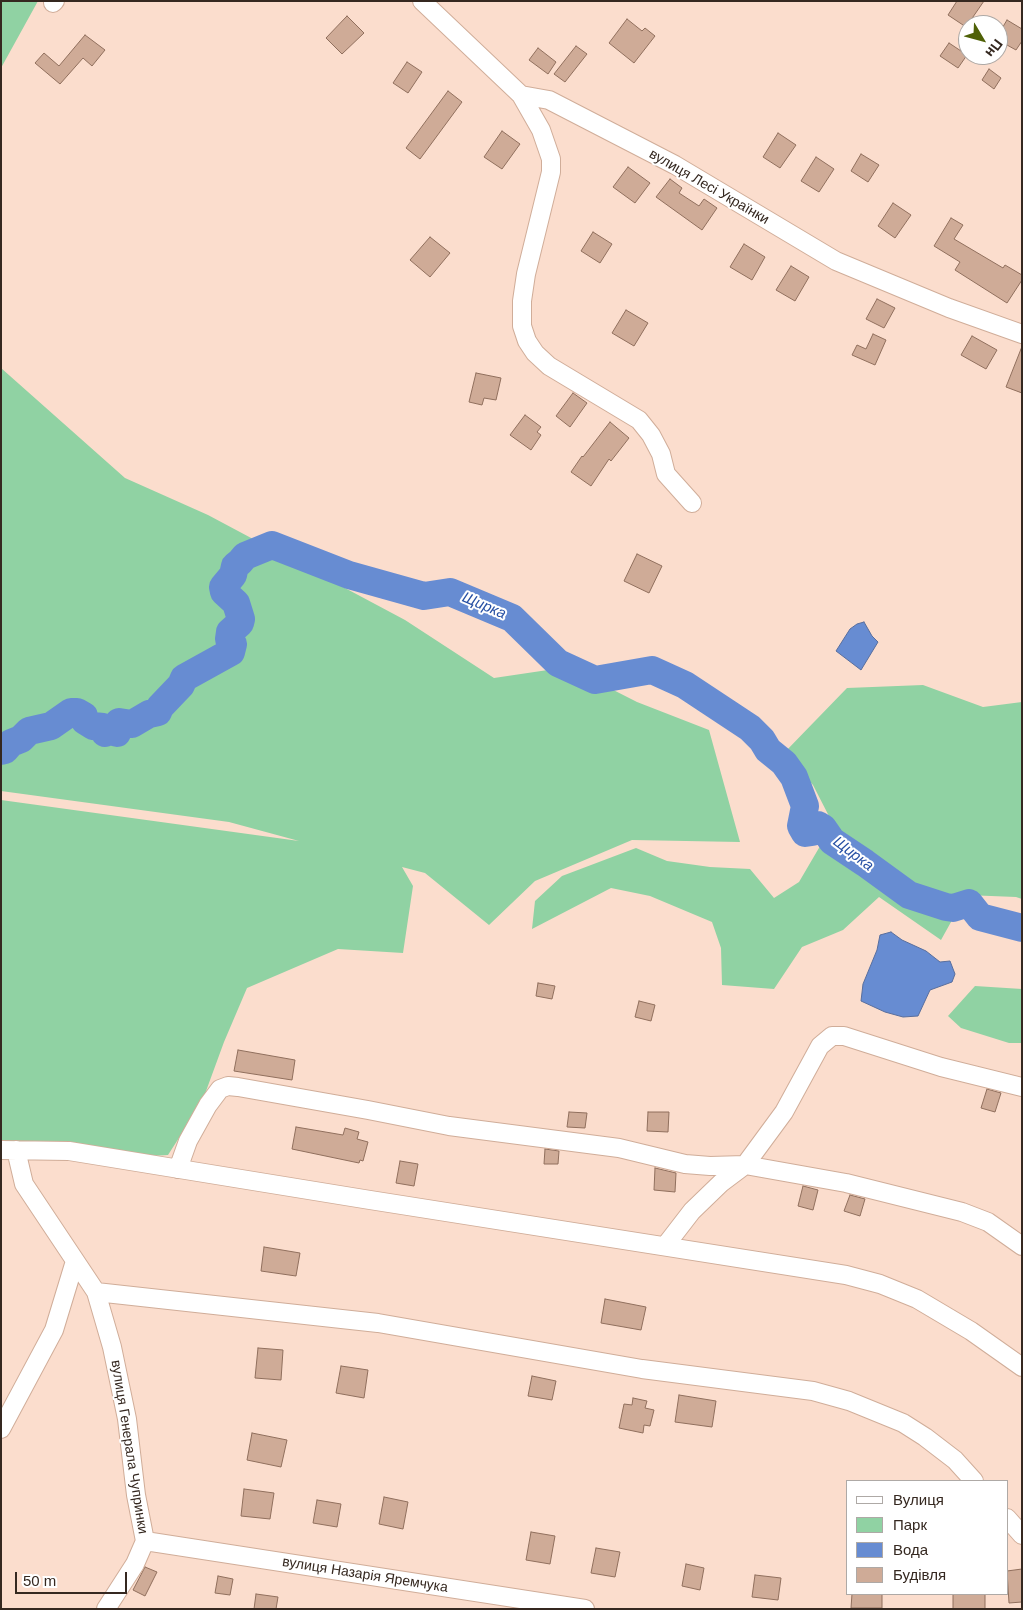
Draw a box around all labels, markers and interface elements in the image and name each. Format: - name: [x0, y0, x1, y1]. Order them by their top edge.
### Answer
- north arrow: [958, 15, 1008, 65]
- text: Пн: [982, 36, 1006, 61]
- street label: вулиця Лесі Українки: [646, 146, 772, 228]
- water label: Щирка: [459, 589, 509, 623]
- water label: Щирка: [829, 833, 877, 875]
- street label: вулиця Генерала Чупринки: [107, 1359, 151, 1535]
- legend: [846, 1480, 1008, 1595]
- text: Вулиця: [893, 1491, 944, 1508]
- text: Парк: [893, 1516, 927, 1533]
- text: Вода: [893, 1541, 928, 1558]
- street label: вулиця Назарія Яремчука: [281, 1554, 449, 1596]
- scale bar: [18, 1562, 130, 1594]
- text: Будівля: [893, 1566, 946, 1583]
- text: 50 m: [23, 1572, 56, 1589]

